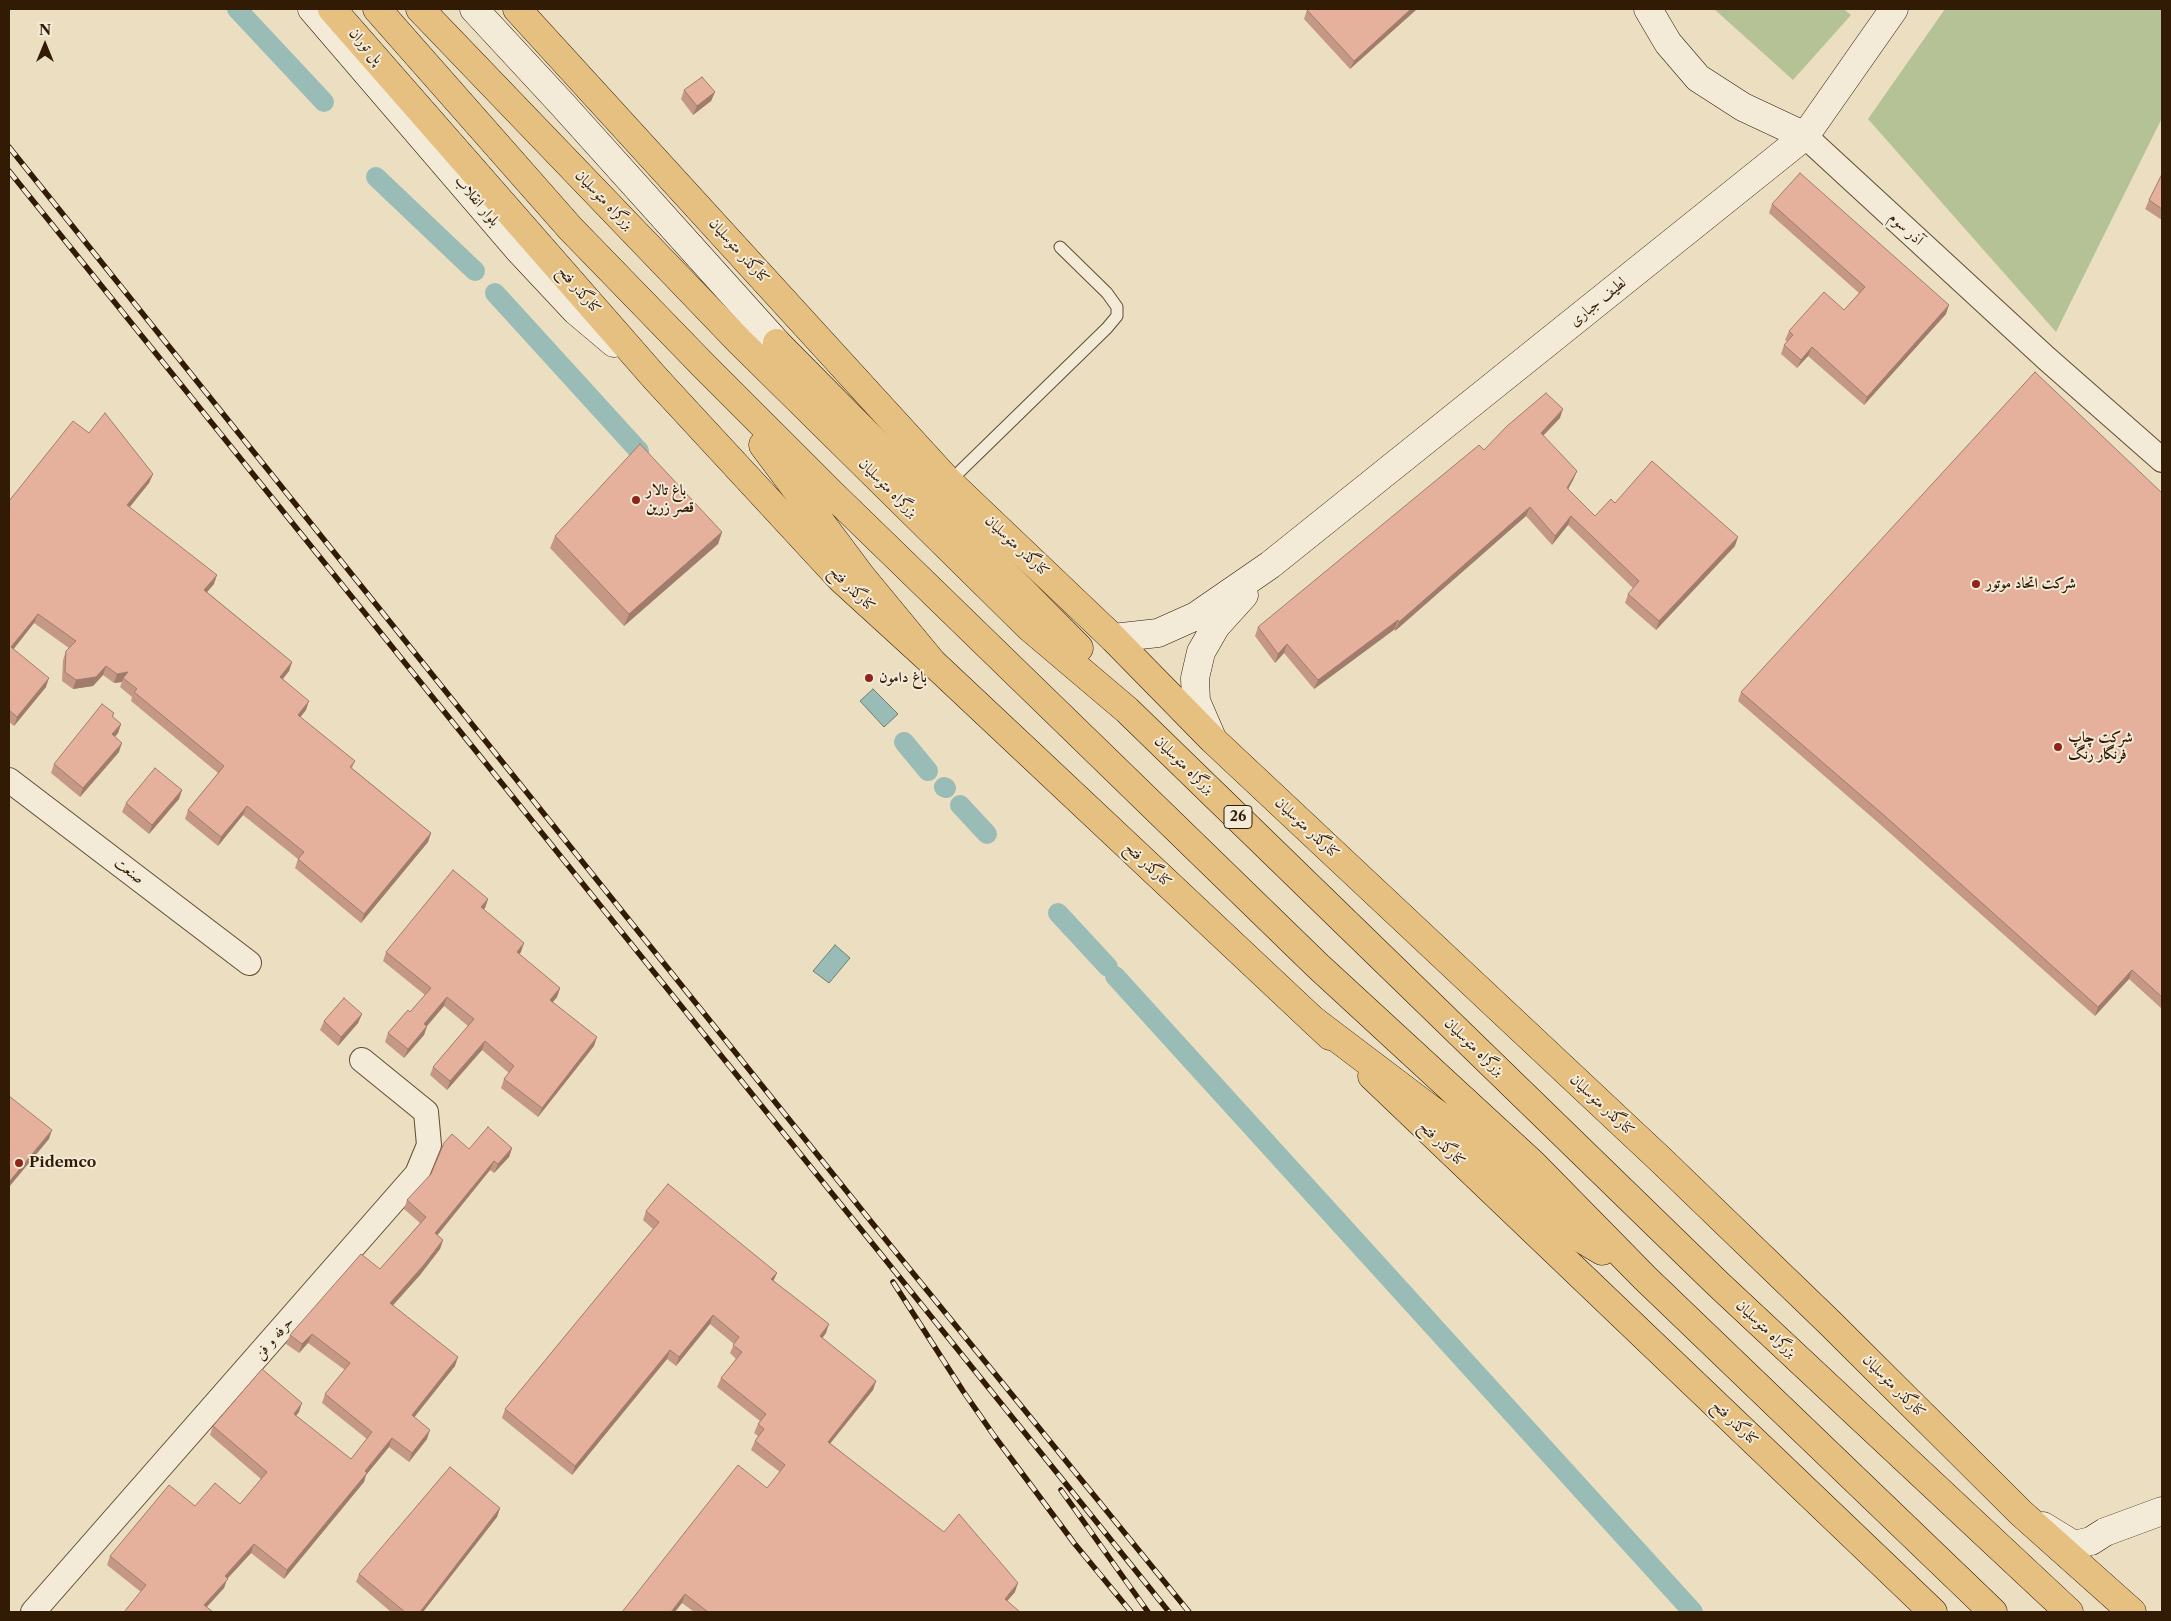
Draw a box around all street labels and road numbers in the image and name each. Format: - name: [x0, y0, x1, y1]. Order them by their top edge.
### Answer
- street label: پل توران: [345, 24, 387, 68]
- street label: بزرگراه متوسلیان: [571, 166, 637, 234]
- street label: بلوار انقلاب: [451, 172, 503, 230]
- street label: آذر سوم: [1885, 209, 1927, 249]
- street label: کنارگذر متوسلیان: [705, 215, 773, 287]
- street label: کنارگذر فتح: [553, 262, 605, 318]
- street label: لطیف جباری: [1566, 274, 1630, 330]
- street label: بزرگراه متوسلیان: [855, 455, 921, 521]
- street label: کنارگذر متوسلیان: [981, 512, 1053, 580]
- street label: کنارگذر فتح: [825, 563, 879, 615]
- street label: بزرگراه متوسلیان: [1150, 732, 1218, 798]
- street label: کنارگذر متوسلیان: [1271, 794, 1343, 862]
- road number: 26: [1224, 806, 1252, 829]
- street label: کنارگذر فتح: [1121, 839, 1175, 891]
- street label: صنعت: [110, 854, 148, 888]
- street label: بزرگراه متوسلیان: [1440, 1014, 1508, 1080]
- street label: کنارگذر متوسلیان: [1566, 1071, 1638, 1139]
- street label: کنارگذر فتح: [1415, 1118, 1469, 1170]
- street label: بزرگراه متوسلیان: [1732, 1297, 1800, 1361]
- street label: حرفه و فن: [251, 1313, 297, 1363]
- street label: کنارگذر متوسلیان: [1859, 1351, 1929, 1421]
- street label: کنارگذر فتح: [1708, 1397, 1762, 1449]

